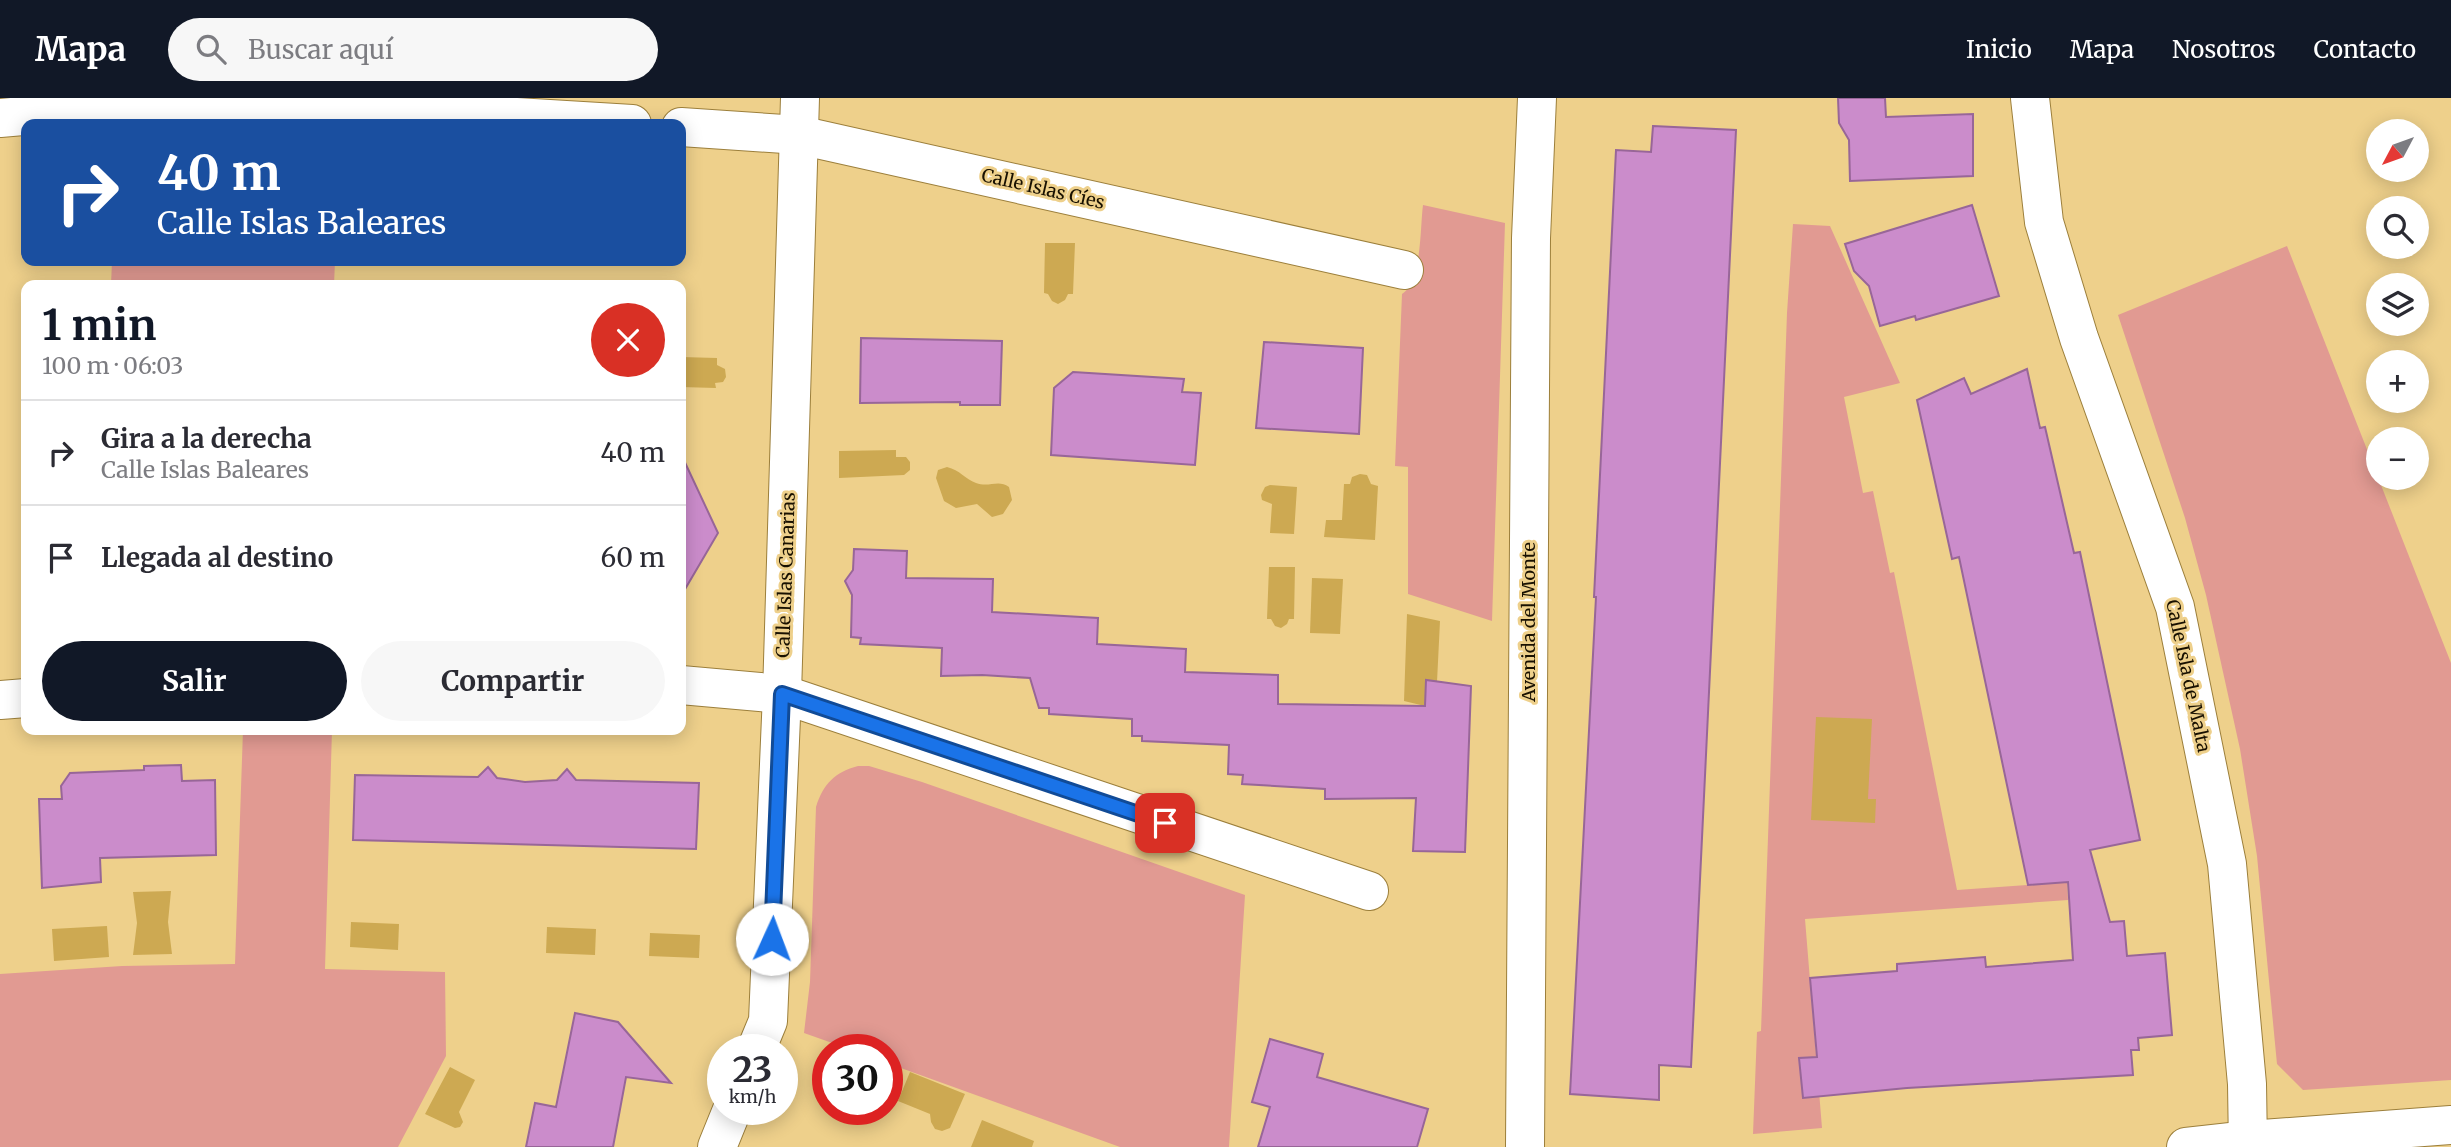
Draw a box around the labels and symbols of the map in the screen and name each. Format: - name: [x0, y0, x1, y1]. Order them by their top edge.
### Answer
- north arrow: [2366, 119, 2429, 182]
- street label: Calle Islas Cíes: [979, 163, 1107, 214]
- street label: Calle Islas Canarias: [771, 492, 800, 658]
- street label: Avenida del Monte: [1517, 542, 1540, 703]
- street label: Calle Isla de Malta: [2161, 597, 2216, 755]
- pin: [1135, 793, 1195, 853]
- position arrow: [735, 902, 809, 976]
- speed limit sign: 30: [812, 1034, 903, 1125]

